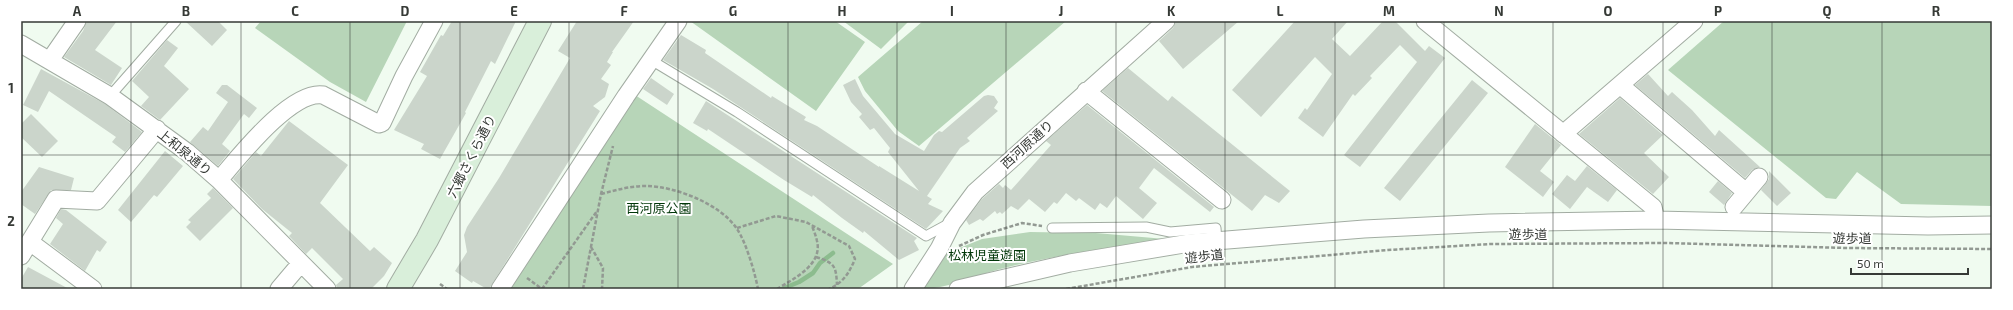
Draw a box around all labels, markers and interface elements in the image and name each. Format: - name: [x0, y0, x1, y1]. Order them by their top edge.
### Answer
- text: A: [73, 3, 82, 19]
- text: B: [182, 3, 190, 19]
- text: C: [291, 3, 299, 19]
- text: D: [401, 3, 410, 19]
- text: E: [510, 3, 518, 19]
- text: F: [620, 3, 628, 19]
- text: G: [729, 3, 737, 19]
- text: H: [838, 3, 847, 19]
- text: I: [950, 3, 954, 19]
- text: J: [1059, 3, 1063, 19]
- text: K: [1167, 3, 1176, 19]
- text: L: [1277, 3, 1284, 19]
- text: M: [1383, 3, 1395, 19]
- text: N: [1494, 3, 1504, 19]
- text: O: [1604, 3, 1613, 19]
- text: P: [1714, 3, 1722, 19]
- text: Q: [1823, 3, 1832, 20]
- text: R: [1932, 3, 1941, 19]
- text: 1: [8, 80, 14, 96]
- street label: 六郷さくら通り: [443, 112, 499, 200]
- street label: 西河原通り: [997, 116, 1057, 172]
- street label: 上和泉通り: [155, 125, 215, 179]
- park label: 西河原公園: [626, 200, 692, 216]
- text: 2: [7, 213, 15, 229]
- street label: 遊歩道: [1508, 226, 1548, 242]
- street label: 遊歩道: [1832, 230, 1872, 246]
- street label: 遊歩道: [1184, 246, 1224, 266]
- park label: 松林児童遊園: [948, 247, 1026, 263]
- scale bar: [1851, 250, 1968, 276]
- text: 50 m: [1857, 256, 1884, 270]

